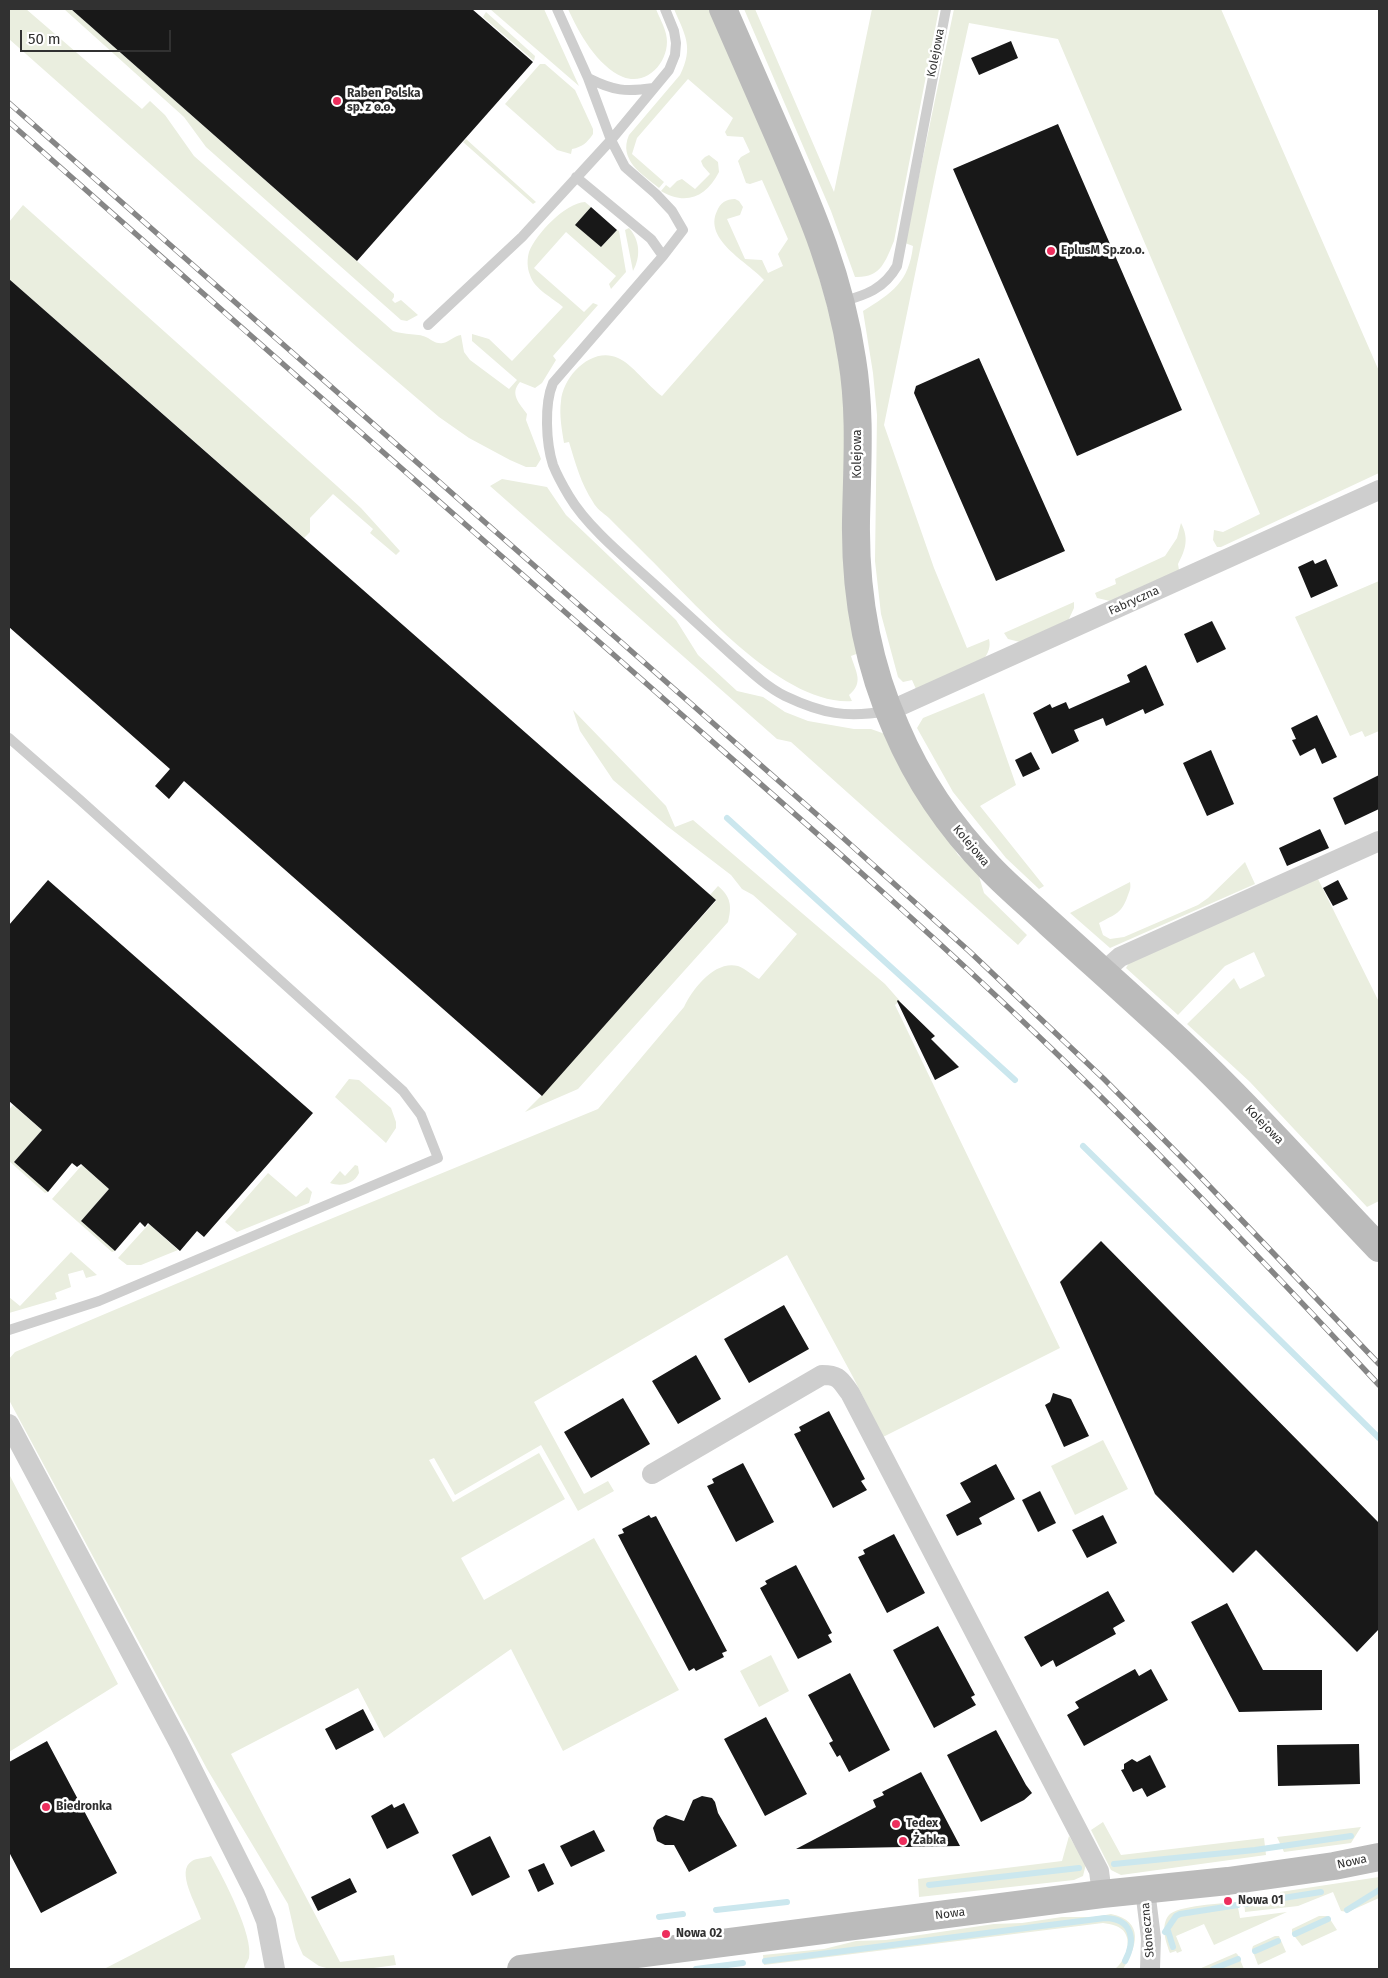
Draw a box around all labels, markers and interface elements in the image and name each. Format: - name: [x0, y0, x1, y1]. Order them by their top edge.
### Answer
- scale bar: [22, 20, 174, 52]
- street label: Kolejowa: [924, 27, 948, 79]
- text: 50 m: [28, 30, 61, 48]
- place label: Raben Polska sp. z o.o.: [347, 87, 421, 115]
- marker: Raben Polska sp. z o.o.: [331, 95, 343, 107]
- place label: EplusM Sp.zo.o.: [1061, 244, 1145, 258]
- marker: EplusM Sp.zo.o.: [1045, 245, 1057, 257]
- street label: Kolejowa: [851, 429, 865, 479]
- street label: Fabryczna: [1106, 583, 1162, 619]
- street label: Kolejowa: [950, 823, 992, 869]
- street label: Kolejowa: [1242, 1102, 1286, 1148]
- place label: Biedronka: [56, 1800, 112, 1814]
- marker: Biedronka: [40, 1801, 52, 1813]
- place label: Tedex: [906, 1817, 938, 1831]
- marker: Tedex: [890, 1818, 902, 1830]
- place label: Żabka: [913, 1834, 946, 1848]
- marker: Żabka: [897, 1835, 909, 1847]
- street label: Nowa: [1336, 1852, 1368, 1872]
- place label: Nowa 01: [1238, 1894, 1284, 1908]
- marker: Nowa 01: [1222, 1895, 1234, 1907]
- street label: Słoneczna: [1138, 1902, 1158, 1958]
- street label: Nowa: [934, 1905, 966, 1923]
- place label: Nowa 02: [676, 1927, 722, 1941]
- marker: Nowa 02: [660, 1928, 672, 1940]

